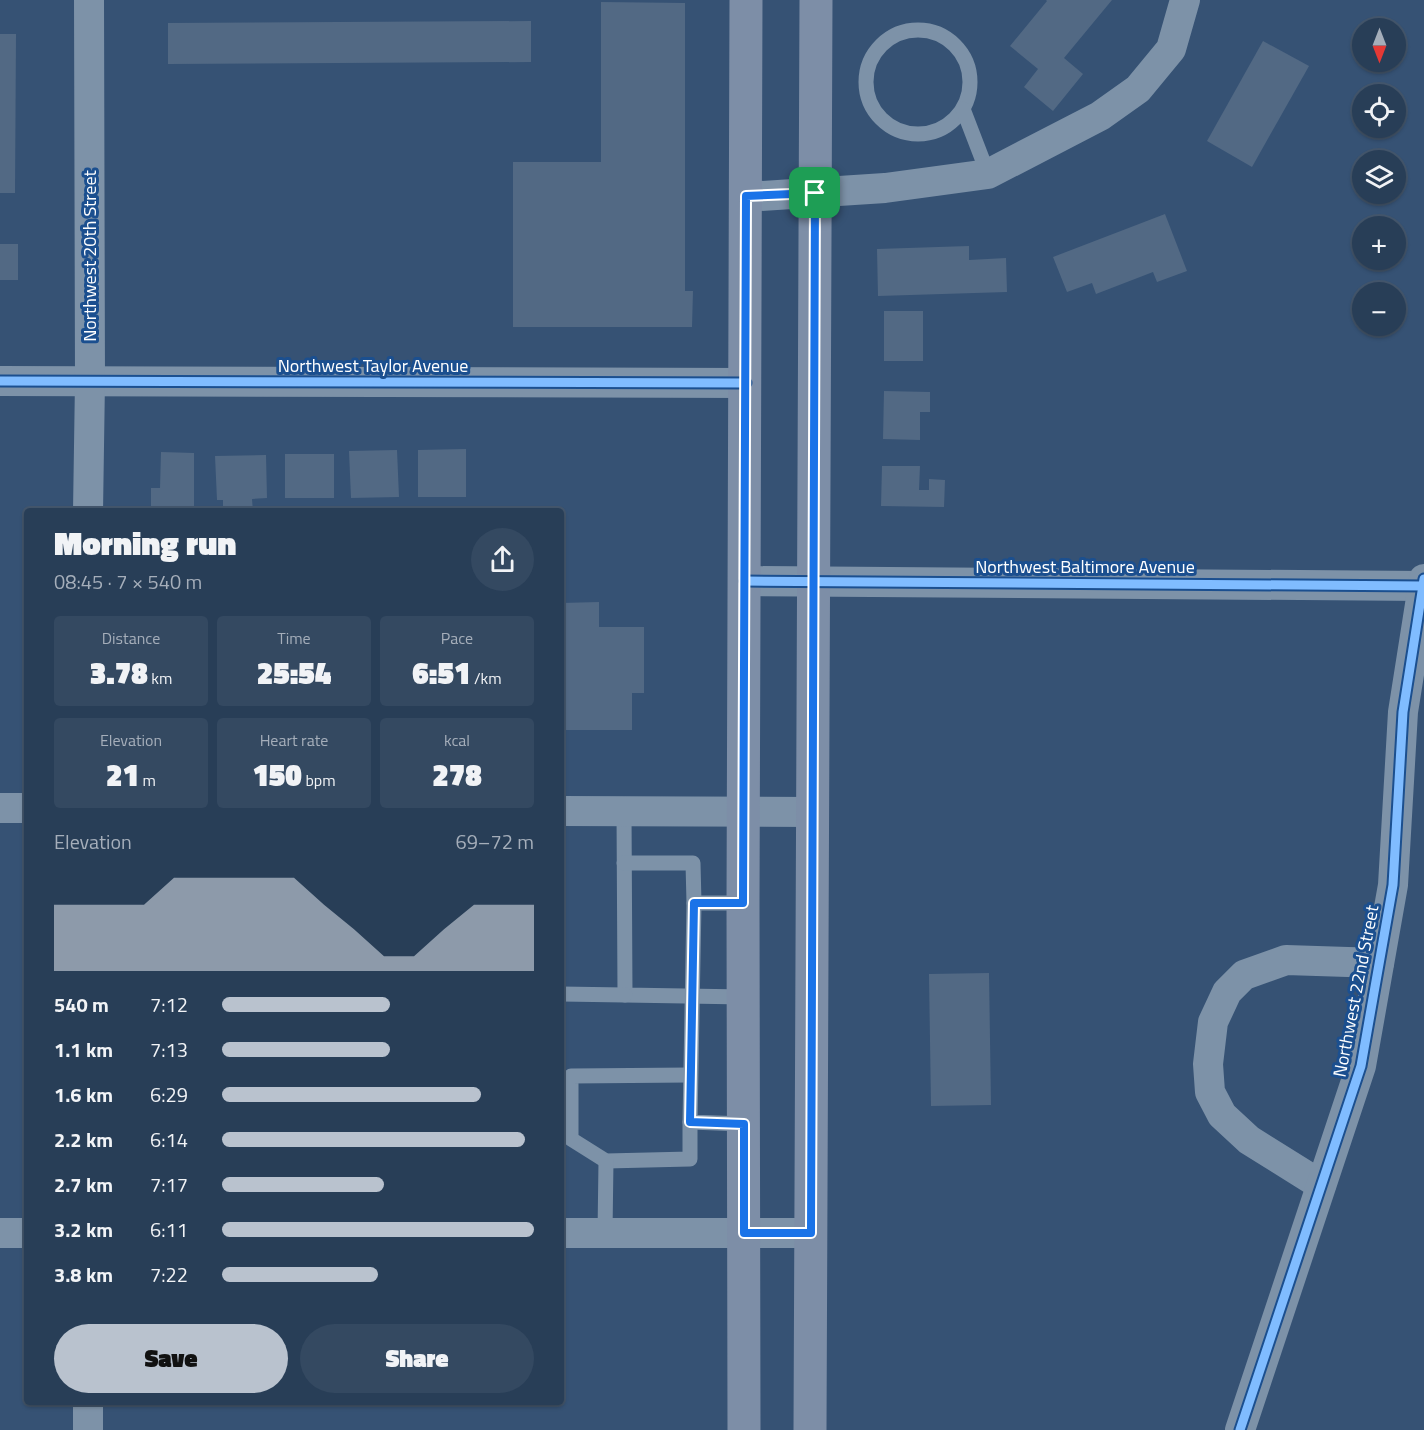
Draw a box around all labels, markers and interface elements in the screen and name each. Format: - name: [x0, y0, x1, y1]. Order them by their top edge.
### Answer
- north arrow: [1352, 18, 1406, 72]
- map controls: [1352, 18, 1406, 336]
- button: locate: [1352, 84, 1406, 138]
- button: layers: [1352, 150, 1406, 204]
- pin: [789, 167, 840, 218]
- street label: Northwest 20th Street: [76, 170, 103, 342]
- icon: arrive: [798, 176, 831, 209]
- button: +: [1352, 216, 1406, 270]
- button: −: [1352, 282, 1406, 336]
- street label: Northwest Taylor Avenue: [278, 352, 468, 379]
- text: Morning run: [54, 518, 236, 568]
- button: share: [471, 528, 534, 591]
- street label: Northwest Baltimore Avenue: [975, 553, 1195, 580]
- text: 08:45 · 7 × 540 m: [54, 566, 202, 597]
- text: Distance: [102, 626, 160, 650]
- text: Time: [277, 626, 311, 650]
- text: Pace: [441, 626, 473, 650]
- text: 3.78: [90, 650, 148, 696]
- text: 25:54: [257, 650, 331, 696]
- text: 6:51: [412, 650, 470, 696]
- text: km: [148, 666, 172, 690]
- text: /km: [470, 666, 502, 690]
- text: Elevation: [100, 728, 162, 752]
- text: Heart rate: [260, 728, 328, 752]
- text: kcal: [444, 728, 470, 752]
- text: 21: [106, 752, 139, 798]
- text: 150: [252, 752, 302, 798]
- text: 278: [432, 752, 482, 798]
- text: m: [139, 768, 156, 792]
- text: bpm: [302, 768, 336, 792]
- text: Elevation: [54, 826, 132, 857]
- text: 69–72 m: [455, 826, 534, 857]
- street label: Northwest 22nd Street: [1326, 902, 1386, 1079]
- text: 540 m: [54, 989, 109, 1020]
- text: 7:12: [150, 989, 188, 1020]
- text: 1.1 km: [54, 1034, 113, 1065]
- text: 7:13: [150, 1034, 188, 1065]
- text: 1.6 km: [54, 1079, 113, 1110]
- text: 6:29: [150, 1079, 188, 1110]
- text: 2.2 km: [54, 1124, 113, 1155]
- text: 6:14: [150, 1124, 188, 1155]
- text: 2.7 km: [54, 1169, 113, 1200]
- text: 7:17: [150, 1169, 188, 1200]
- text: 3.2 km: [54, 1214, 113, 1245]
- text: 6:11: [150, 1214, 188, 1245]
- text: 3.8 km: [54, 1259, 113, 1290]
- text: 7:22: [150, 1259, 188, 1290]
- button: Save: [54, 1324, 288, 1393]
- button: Share: [300, 1324, 534, 1393]

